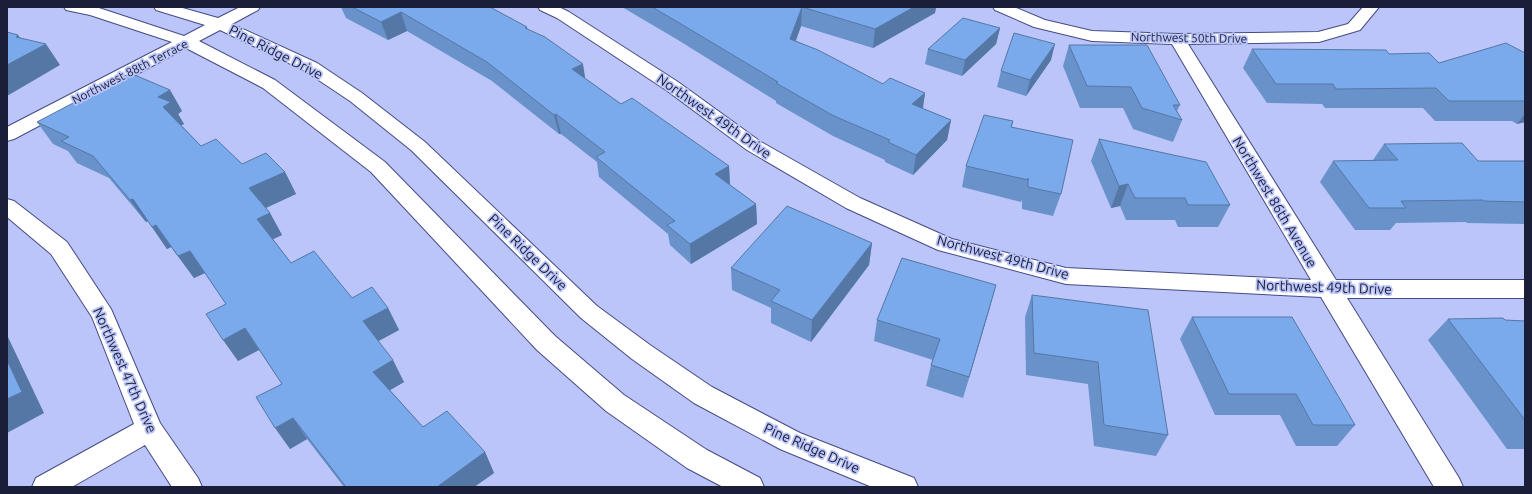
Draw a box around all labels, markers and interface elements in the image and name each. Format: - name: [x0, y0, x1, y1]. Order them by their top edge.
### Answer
- street label: Pine Ridge Drive: [226, 21, 326, 83]
- street label: Northwest 50th Drive: [1131, 30, 1247, 45]
- street label: Northwest 88th Terrace: [70, 37, 190, 106]
- street label: Northwest 49th Drive: [654, 70, 774, 162]
- street label: Northwest 86th Avenue: [1230, 134, 1320, 270]
- street label: Pine Ridge Drive: [485, 210, 571, 294]
- street label: Northwest 49th Drive: [935, 232, 1071, 282]
- street label: Northwest 49th Drive: [1256, 277, 1392, 297]
- street label: Northwest 47th Drive: [90, 305, 160, 435]
- street label: Pine Ridge Drive: [762, 420, 862, 476]

